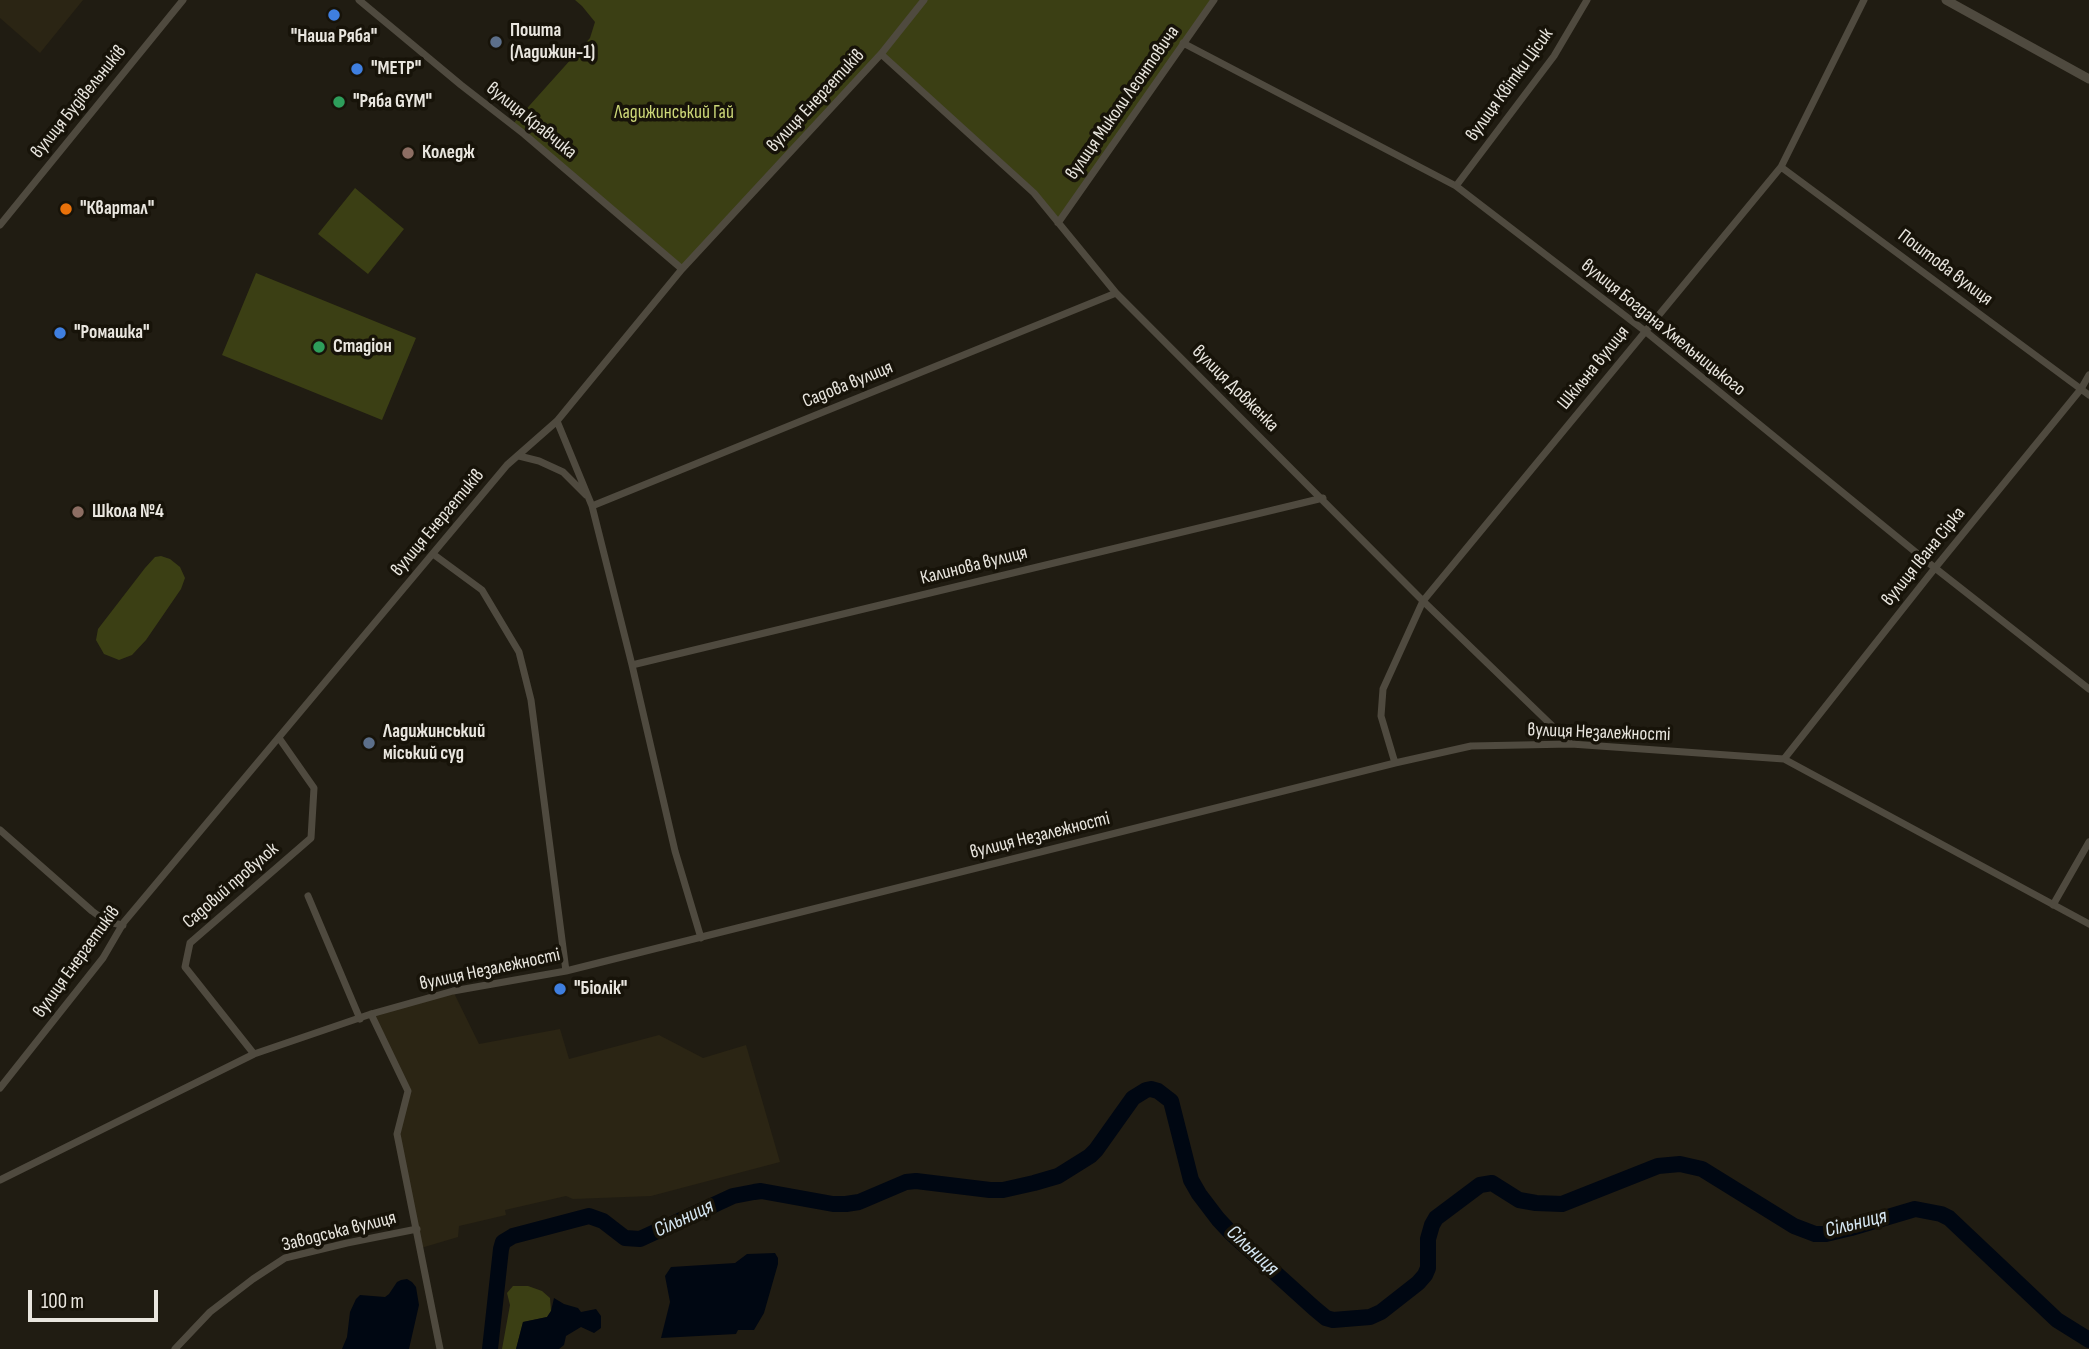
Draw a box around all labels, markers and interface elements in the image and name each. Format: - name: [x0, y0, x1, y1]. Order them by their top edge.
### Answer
- marker: "Наша Ряба": [326, 7, 342, 23]
- place label: Пошта (Ладижин-1): [510, 20, 595, 64]
- street label: вулиця Миколи Леонтовича: [1061, 22, 1185, 184]
- street label: вулиця Квітки Цісик: [1461, 24, 1559, 146]
- place label: "Наша Ряба": [291, 26, 377, 48]
- marker: Пошта (Ладижин-1): [488, 34, 504, 50]
- street label: вулиця Будівельників: [26, 41, 132, 163]
- street label: вулиця Енергетиків: [762, 45, 870, 157]
- place label: "МЕТР": [371, 58, 421, 80]
- marker: "МЕТР": [349, 61, 365, 77]
- street label: вулиця Кравчика: [481, 78, 581, 164]
- place label: "Ряба GYM": [353, 91, 432, 113]
- marker: "Ряба GYM": [331, 94, 347, 110]
- park label: Ладижинський Гай: [614, 102, 734, 124]
- place label: Коледж: [422, 142, 475, 164]
- marker: Коледж: [400, 145, 416, 161]
- place label: "Квартал": [80, 198, 154, 220]
- marker: "Квартал": [58, 201, 74, 217]
- street label: Поштова вулиця: [1893, 225, 1997, 311]
- street label: вулиця Богдана Хмельницького: [1576, 255, 1750, 401]
- place label: "Ромашка": [74, 322, 150, 344]
- street label: Шкільна вулиця: [1553, 322, 1635, 414]
- marker: "Ромашка": [52, 325, 68, 341]
- place label: Стадіон: [333, 336, 392, 358]
- marker: Стадіон: [311, 339, 327, 355]
- street label: вулиця Довженка: [1187, 341, 1283, 437]
- street label: Садова вулиця: [800, 357, 896, 413]
- street label: вулиця Енергетиків: [387, 465, 489, 581]
- place label: Школа №4: [92, 501, 164, 523]
- street label: вулиця Івана Сірка: [1877, 503, 1971, 611]
- marker: Школа №4: [70, 504, 86, 520]
- street label: Калинова вулиця: [918, 542, 1030, 590]
- street label: вулиця Незалежності: [1527, 719, 1671, 747]
- place label: Ладижинський міський суд: [383, 721, 485, 765]
- marker: Ладижинський міський суд: [361, 735, 377, 751]
- street label: вулиця Незалежності: [968, 808, 1112, 864]
- street label: Садовий провулок: [178, 838, 284, 934]
- street label: вулиця Енергетиків: [29, 902, 125, 1022]
- street label: вулиця Незалежності: [418, 944, 562, 996]
- place label: "Біолік": [574, 978, 627, 1000]
- marker: "Біолік": [552, 981, 568, 997]
- water label: Сільниця: [650, 1194, 718, 1244]
- water label: Сільниця: [1822, 1204, 1890, 1244]
- street label: Заводська вулиця: [279, 1207, 399, 1257]
- water label: Сільниця: [1220, 1220, 1284, 1282]
- scale bar: [32, 1276, 161, 1320]
- text: 100 m: [41, 1289, 84, 1314]

